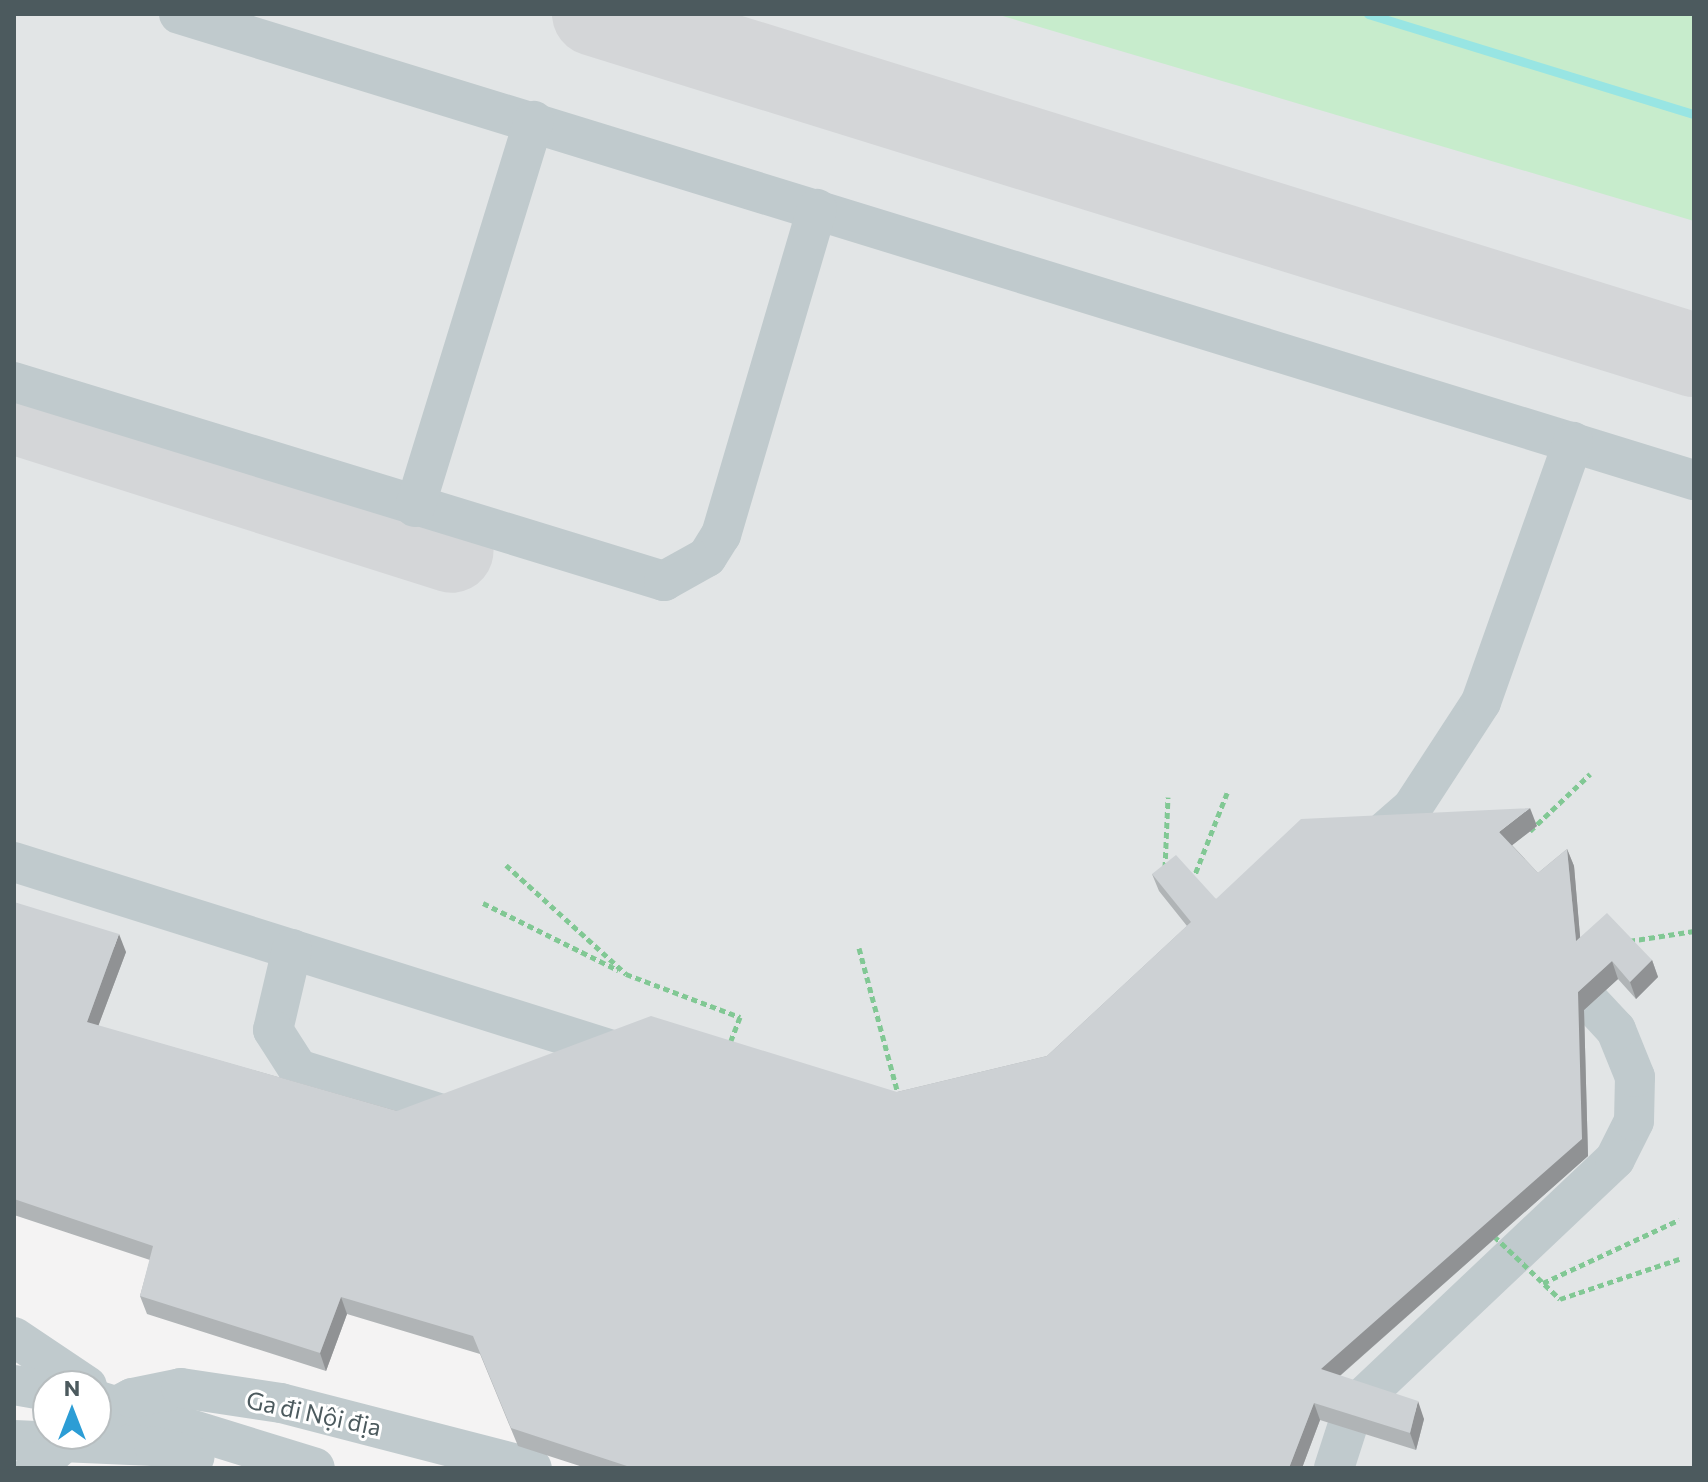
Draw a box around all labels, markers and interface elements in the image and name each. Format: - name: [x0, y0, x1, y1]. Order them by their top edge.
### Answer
- north arrow: [32, 1370, 112, 1450]
- text: N: [64, 1374, 80, 1401]
- street label: Ga đi Nội địa: [244, 1385, 384, 1441]

